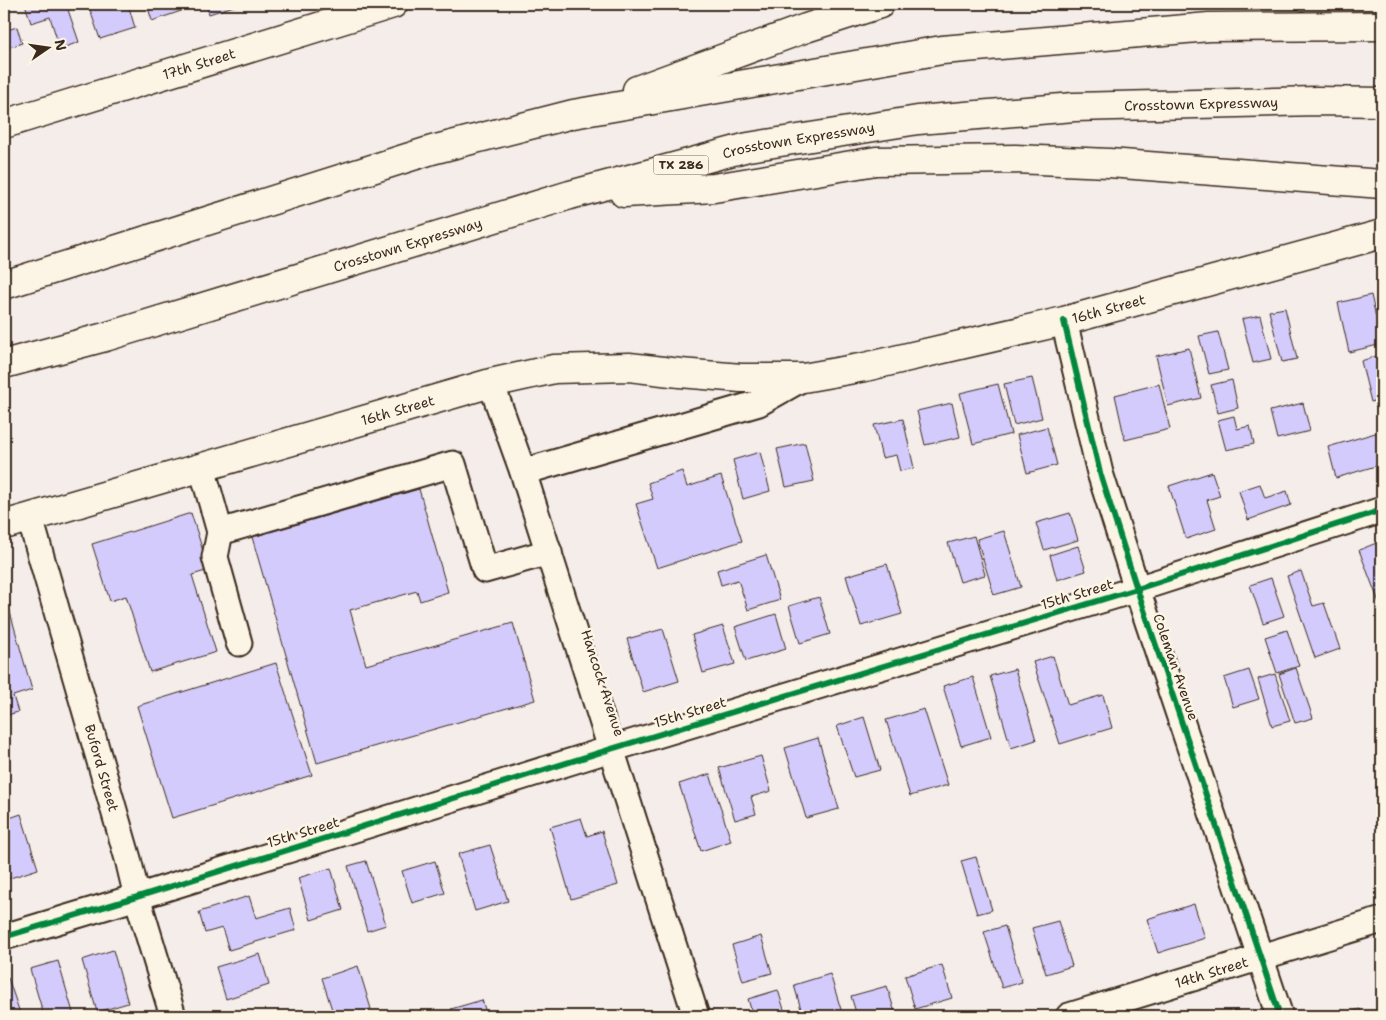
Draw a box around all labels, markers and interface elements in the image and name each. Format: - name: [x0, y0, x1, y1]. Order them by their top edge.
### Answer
- north arrow: [22, 22, 72, 72]
- text: N: [51, 38, 71, 53]
- street label: 17th Street: [160, 44, 238, 84]
- street label: Crosstown Expressway: [1124, 93, 1279, 115]
- street label: Crosstown Expressway: [720, 118, 876, 163]
- road number: TX 286: [654, 156, 708, 174]
- street label: Crosstown Expressway: [331, 213, 484, 276]
- street label: 16th Street: [1070, 290, 1148, 327]
- street label: 16th Street: [359, 391, 436, 429]
- street label: 15th Street: [1039, 574, 1115, 614]
- street label: Coleman Avenue: [1149, 611, 1203, 723]
- street label: Hancock Avenue: [577, 627, 629, 739]
- street label: 15th Street: [652, 692, 728, 732]
- street label: Buford Street: [81, 722, 123, 814]
- street label: 15th Street: [265, 812, 341, 852]
- street label: 14th Street: [1173, 953, 1250, 992]

